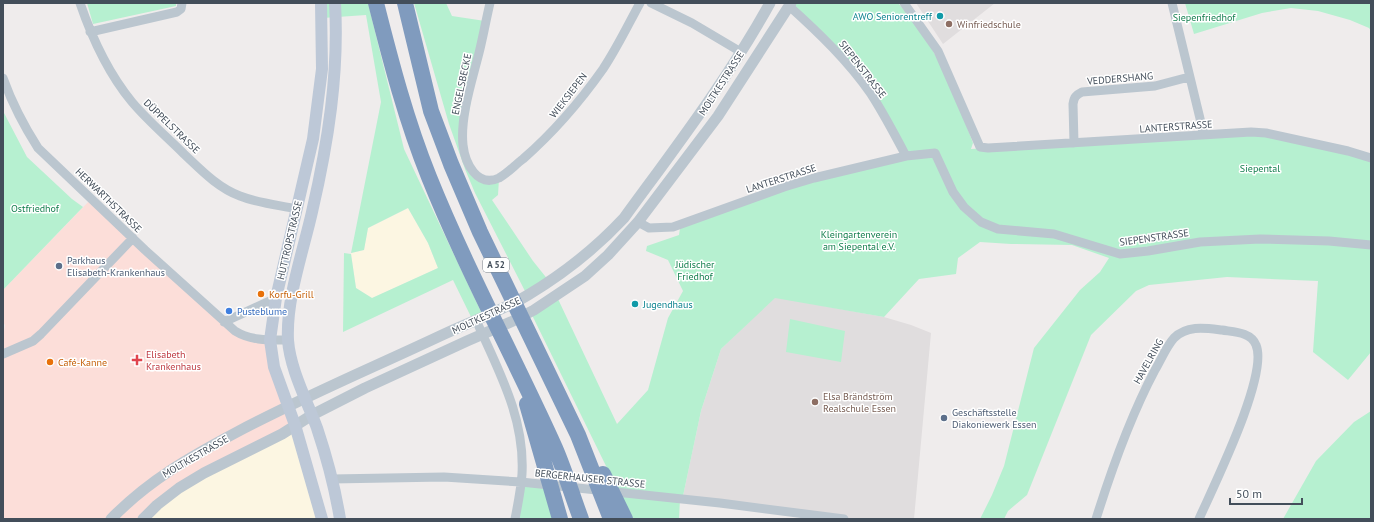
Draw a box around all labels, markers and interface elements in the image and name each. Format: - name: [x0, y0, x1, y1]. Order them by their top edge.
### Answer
- place label: AWO Seniorentreff: [853, 10, 933, 23]
- marker: AWO Seniorentreff: [935, 11, 945, 21]
- park label: Siepenfriedhof: [1173, 11, 1236, 24]
- place label: Winfriedschule: [957, 18, 1021, 31]
- marker: Winfriedschule: [944, 19, 954, 29]
- street label: SIEPENSTRASSE: [836, 38, 889, 101]
- street label: MOLTKESTRASSE: [696, 49, 747, 118]
- street label: ENGELSBECKE: [449, 52, 474, 116]
- street label: VEDDERSHANG: [1086, 69, 1154, 88]
- street label: WIEKSIEPEN: [547, 70, 590, 121]
- street label: DÜPPELSTRASSE: [141, 96, 202, 156]
- street label: LANTERSTRASSE: [1139, 117, 1213, 136]
- street label: LANTERSTRASSE: [744, 161, 818, 196]
- park label: Siepental: [1240, 162, 1280, 175]
- street label: HERWARTHSTRASSE: [73, 165, 145, 235]
- street label: HUTTROPSTRASSE: [274, 199, 305, 281]
- park label: Ostfriedhof: [11, 202, 60, 215]
- street label: SIEPENSTRASSE: [1119, 226, 1189, 249]
- park label: Kleingartenverein am Siepental e.V.: [821, 228, 897, 253]
- place label: Parkhaus Elisabeth-Krankenhaus: [67, 254, 165, 279]
- road number: A 52: [483, 258, 509, 272]
- park label: Jüdischer Friedhof: [674, 258, 715, 283]
- marker: Parkhaus Elisabeth-Krankenhaus: [54, 261, 64, 271]
- place label: Korfu-Grill: [269, 288, 314, 301]
- marker: Korfu-Grill: [256, 289, 266, 299]
- street label: MOLTKESTRASSE: [450, 294, 523, 337]
- place label: Jugendhaus: [642, 298, 693, 311]
- marker: Jugendhaus: [630, 299, 640, 309]
- place label: Pusteblume: [237, 305, 287, 318]
- marker: Pusteblume: [224, 306, 234, 316]
- street label: HAVELRING: [1131, 336, 1166, 386]
- place label: Elisabeth Krankenhaus: [146, 348, 201, 373]
- marker: Elisabeth Krankenhaus: [131, 354, 143, 366]
- place label: Café-Kanne: [58, 356, 107, 369]
- marker: Café-Kanne: [45, 357, 55, 367]
- place label: Elsa Brändström Realschule Essen: [823, 390, 896, 415]
- marker: Elsa Brändström Realschule Essen: [810, 397, 820, 407]
- place label: Geschäftsstelle Diakoniewerk Essen: [952, 406, 1037, 431]
- marker: Geschäftsstelle Diakoniewerk Essen: [939, 413, 949, 423]
- street label: MOLTKESTRASSE: [160, 432, 231, 481]
- street label: BERGERHAUSER STRASSE: [534, 466, 646, 491]
- scale bar: [1230, 480, 1302, 506]
- text: 50 m: [1236, 486, 1262, 501]

